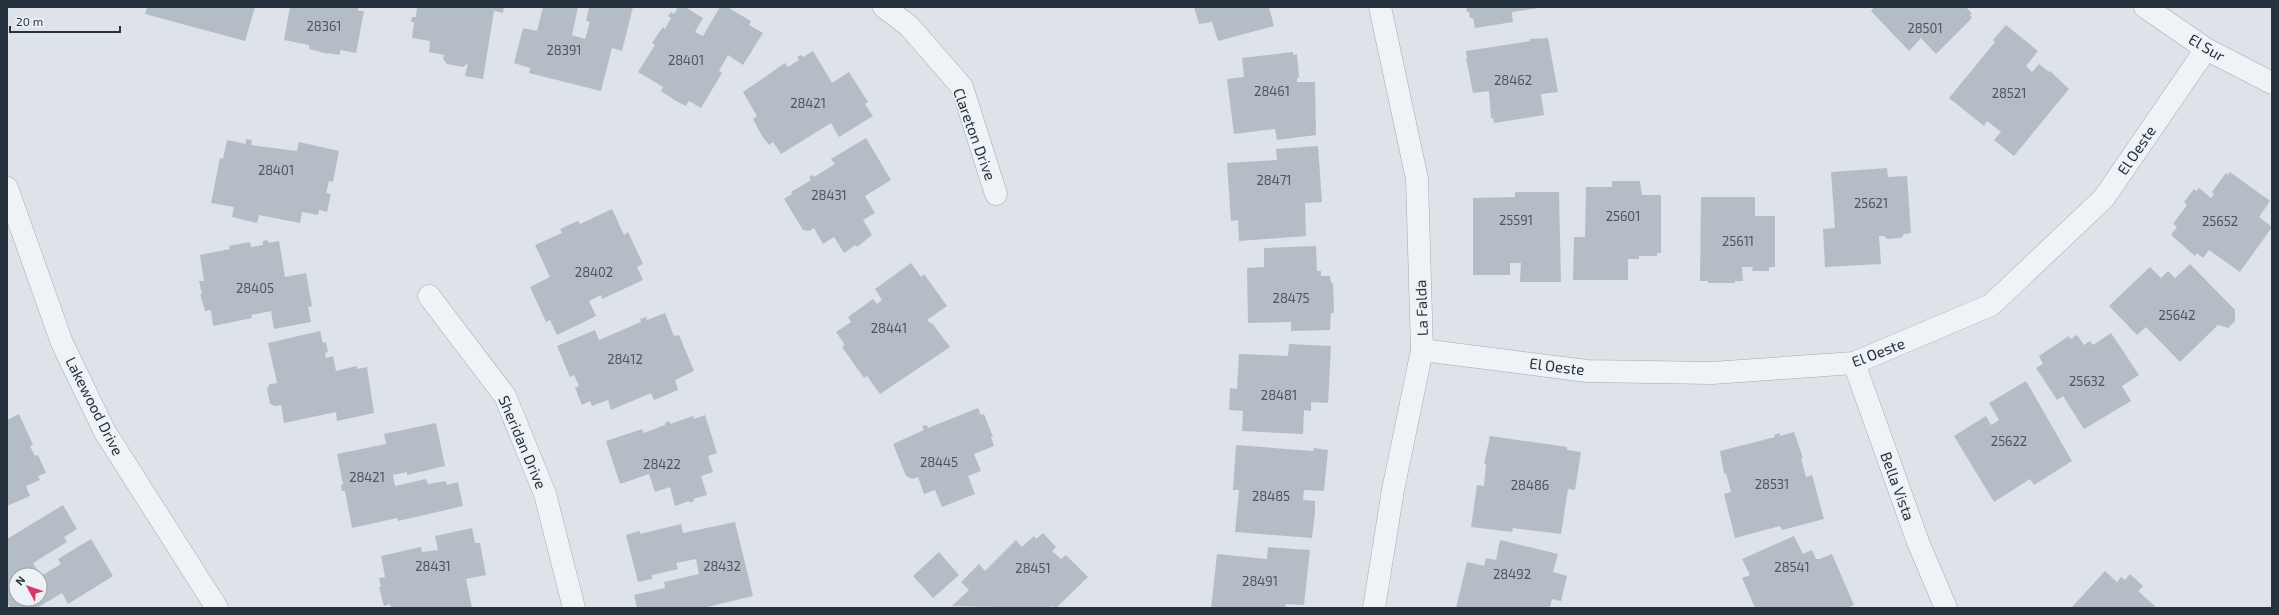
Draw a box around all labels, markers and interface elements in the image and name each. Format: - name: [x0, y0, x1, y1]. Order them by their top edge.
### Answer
- scale bar: [10, 8, 120, 34]
- text: 20 m: [16, 14, 43, 28]
- house number: 28361: [306, 18, 342, 34]
- house number: 28501: [1907, 20, 1943, 36]
- street label: El Sur: [2186, 29, 2228, 65]
- house number: 28391: [546, 42, 582, 58]
- house number: 28401: [668, 52, 704, 68]
- house number: 28462: [1494, 72, 1532, 88]
- house number: 28461: [1254, 83, 1290, 99]
- street label: Clareton Drive: [950, 85, 1000, 183]
- house number: 28521: [1992, 85, 2026, 101]
- house number: 28421: [790, 95, 826, 111]
- street label: El Oeste: [2113, 122, 2159, 178]
- house number: 28401: [258, 162, 294, 178]
- house number: 28471: [1256, 172, 1292, 188]
- house number: 28431: [811, 187, 847, 203]
- house number: 25621: [1854, 195, 1888, 211]
- house number: 25601: [1606, 208, 1640, 224]
- house number: 25591: [1499, 212, 1533, 228]
- house number: 25652: [2202, 213, 2238, 229]
- house number: 25611: [1722, 233, 1754, 249]
- house number: 28402: [575, 264, 613, 280]
- street label: La Falda: [1411, 279, 1431, 337]
- house number: 28405: [236, 280, 274, 296]
- house number: 28475: [1273, 290, 1309, 306]
- house number: 25642: [2158, 307, 2196, 323]
- house number: 28441: [871, 320, 907, 336]
- street label: El Oeste: [1849, 334, 1907, 370]
- house number: 28412: [607, 351, 643, 367]
- street label: Lakewood Drive: [62, 354, 128, 458]
- street label: El Oeste: [1528, 354, 1586, 378]
- house number: 25632: [2069, 373, 2105, 389]
- house number: 28481: [1261, 387, 1297, 403]
- street label: Sheridan Drive: [495, 393, 551, 491]
- house number: 25622: [1991, 433, 2027, 449]
- street label: Bella Vista: [1877, 449, 1919, 523]
- house number: 28445: [920, 454, 958, 470]
- house number: 28422: [643, 456, 681, 472]
- house number: 28421: [349, 469, 385, 485]
- house number: 28531: [1755, 476, 1789, 492]
- house number: 28486: [1511, 477, 1549, 493]
- house number: 28485: [1252, 488, 1290, 504]
- house number: 28431: [415, 558, 451, 574]
- house number: 28432: [703, 558, 741, 574]
- house number: 28541: [1774, 559, 1810, 575]
- house number: 28451: [1015, 560, 1051, 576]
- house number: 28492: [1493, 566, 1531, 582]
- north arrow: [8, 567, 48, 607]
- text: N: [12, 573, 28, 587]
- house number: 28491: [1242, 573, 1278, 589]

